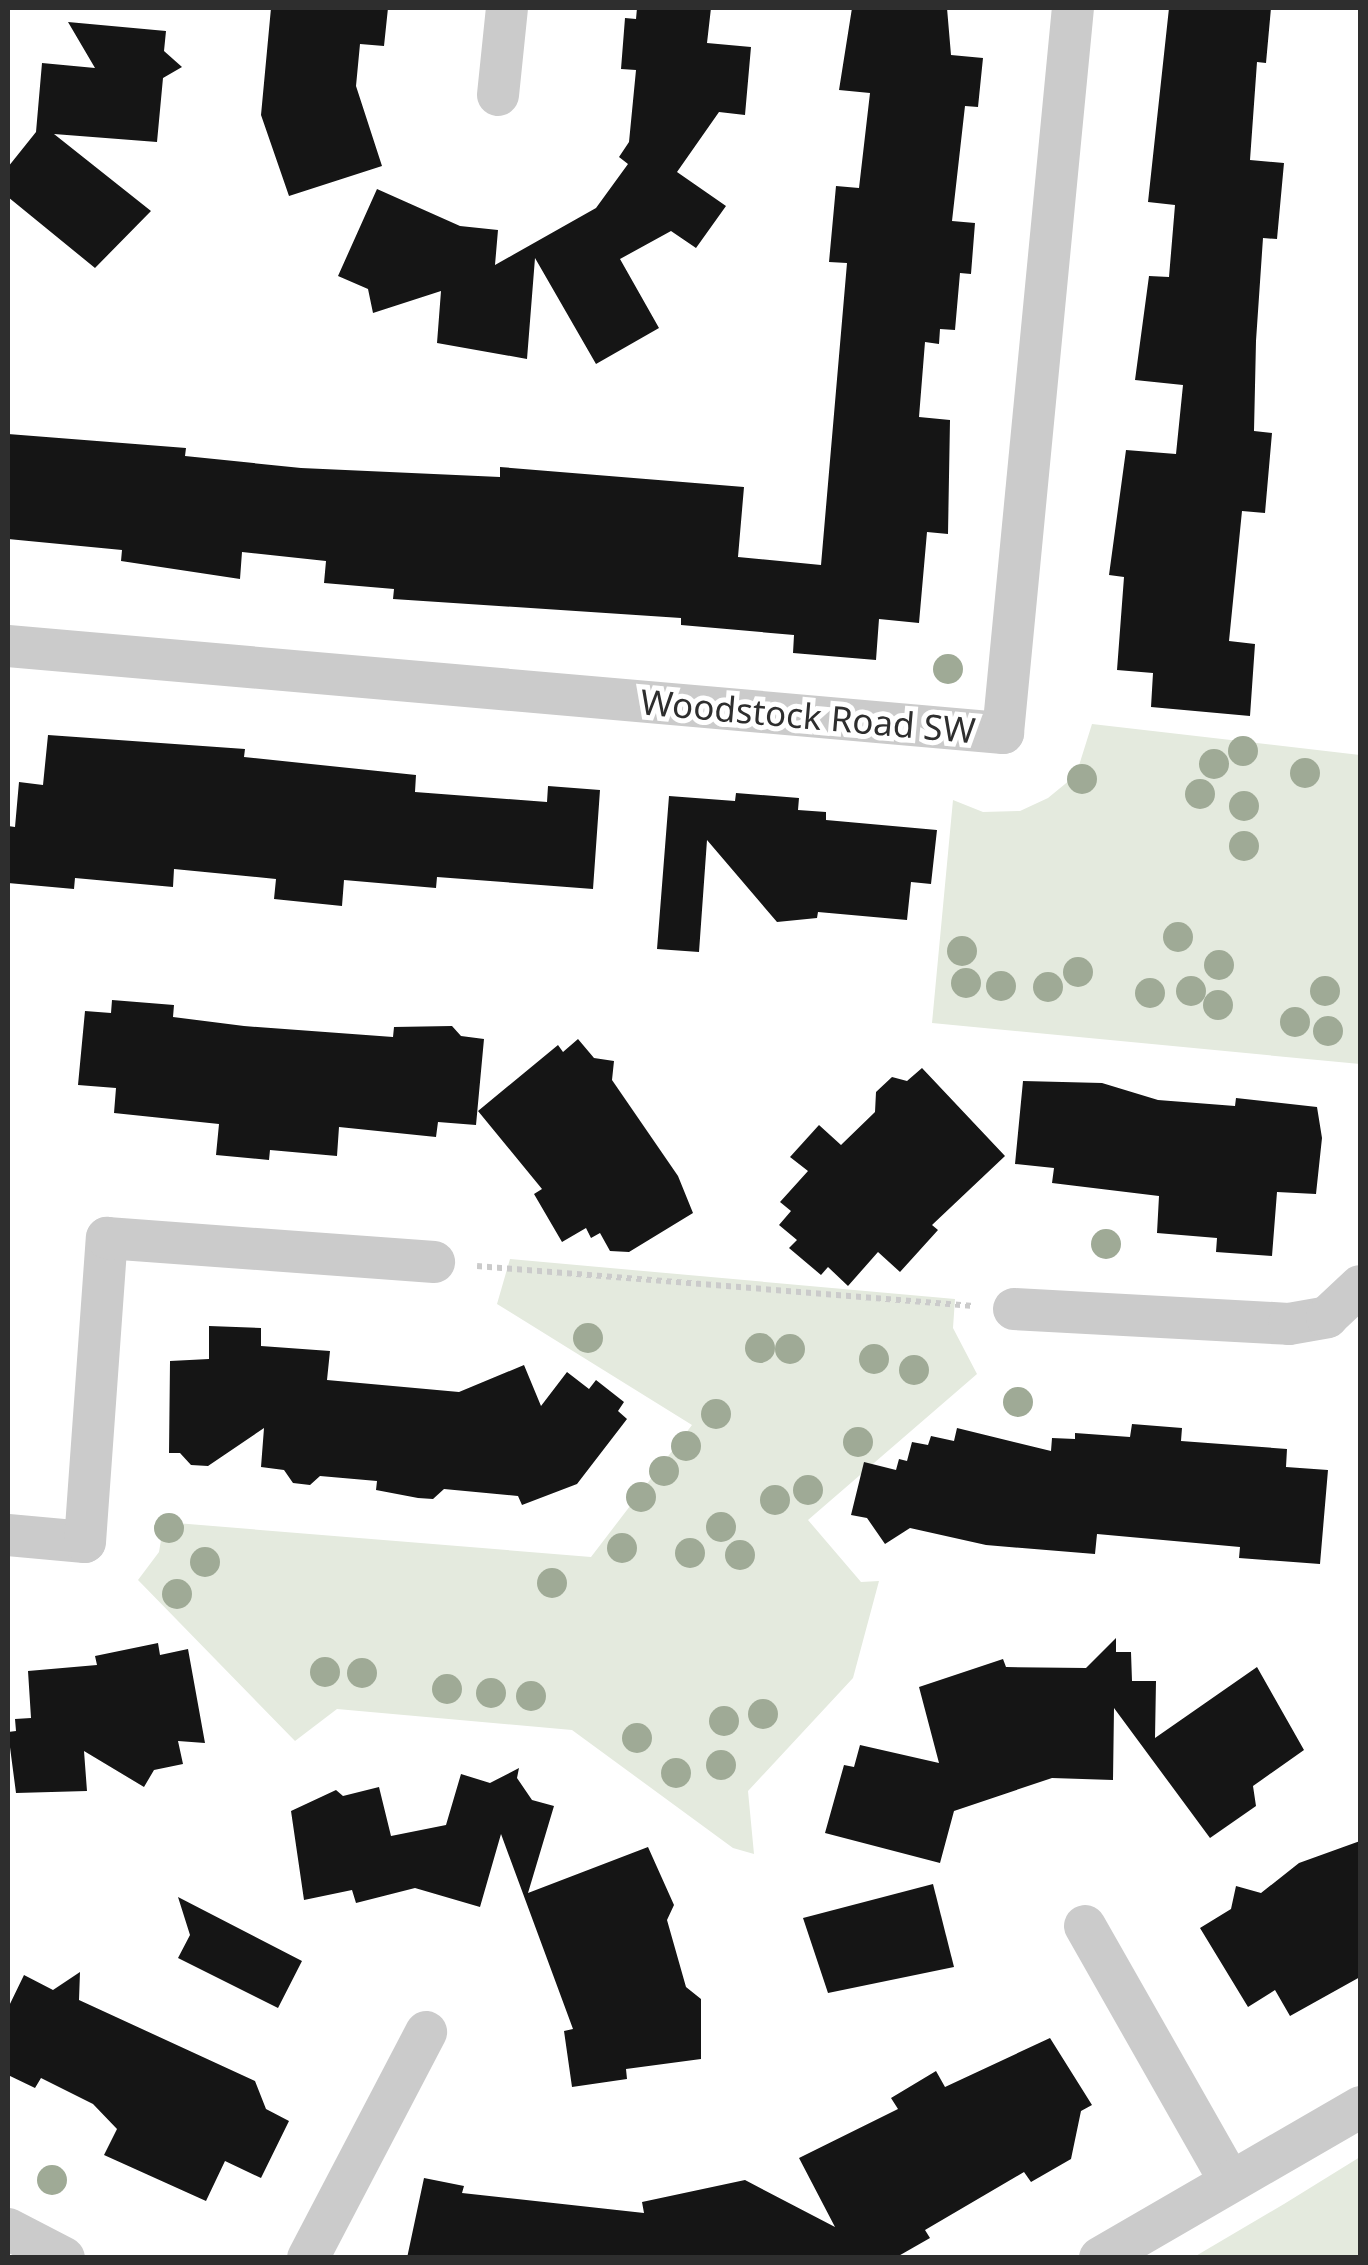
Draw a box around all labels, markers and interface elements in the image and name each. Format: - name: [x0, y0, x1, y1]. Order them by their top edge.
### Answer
- street label: Woodstock Road SW: [639, 680, 977, 752]

